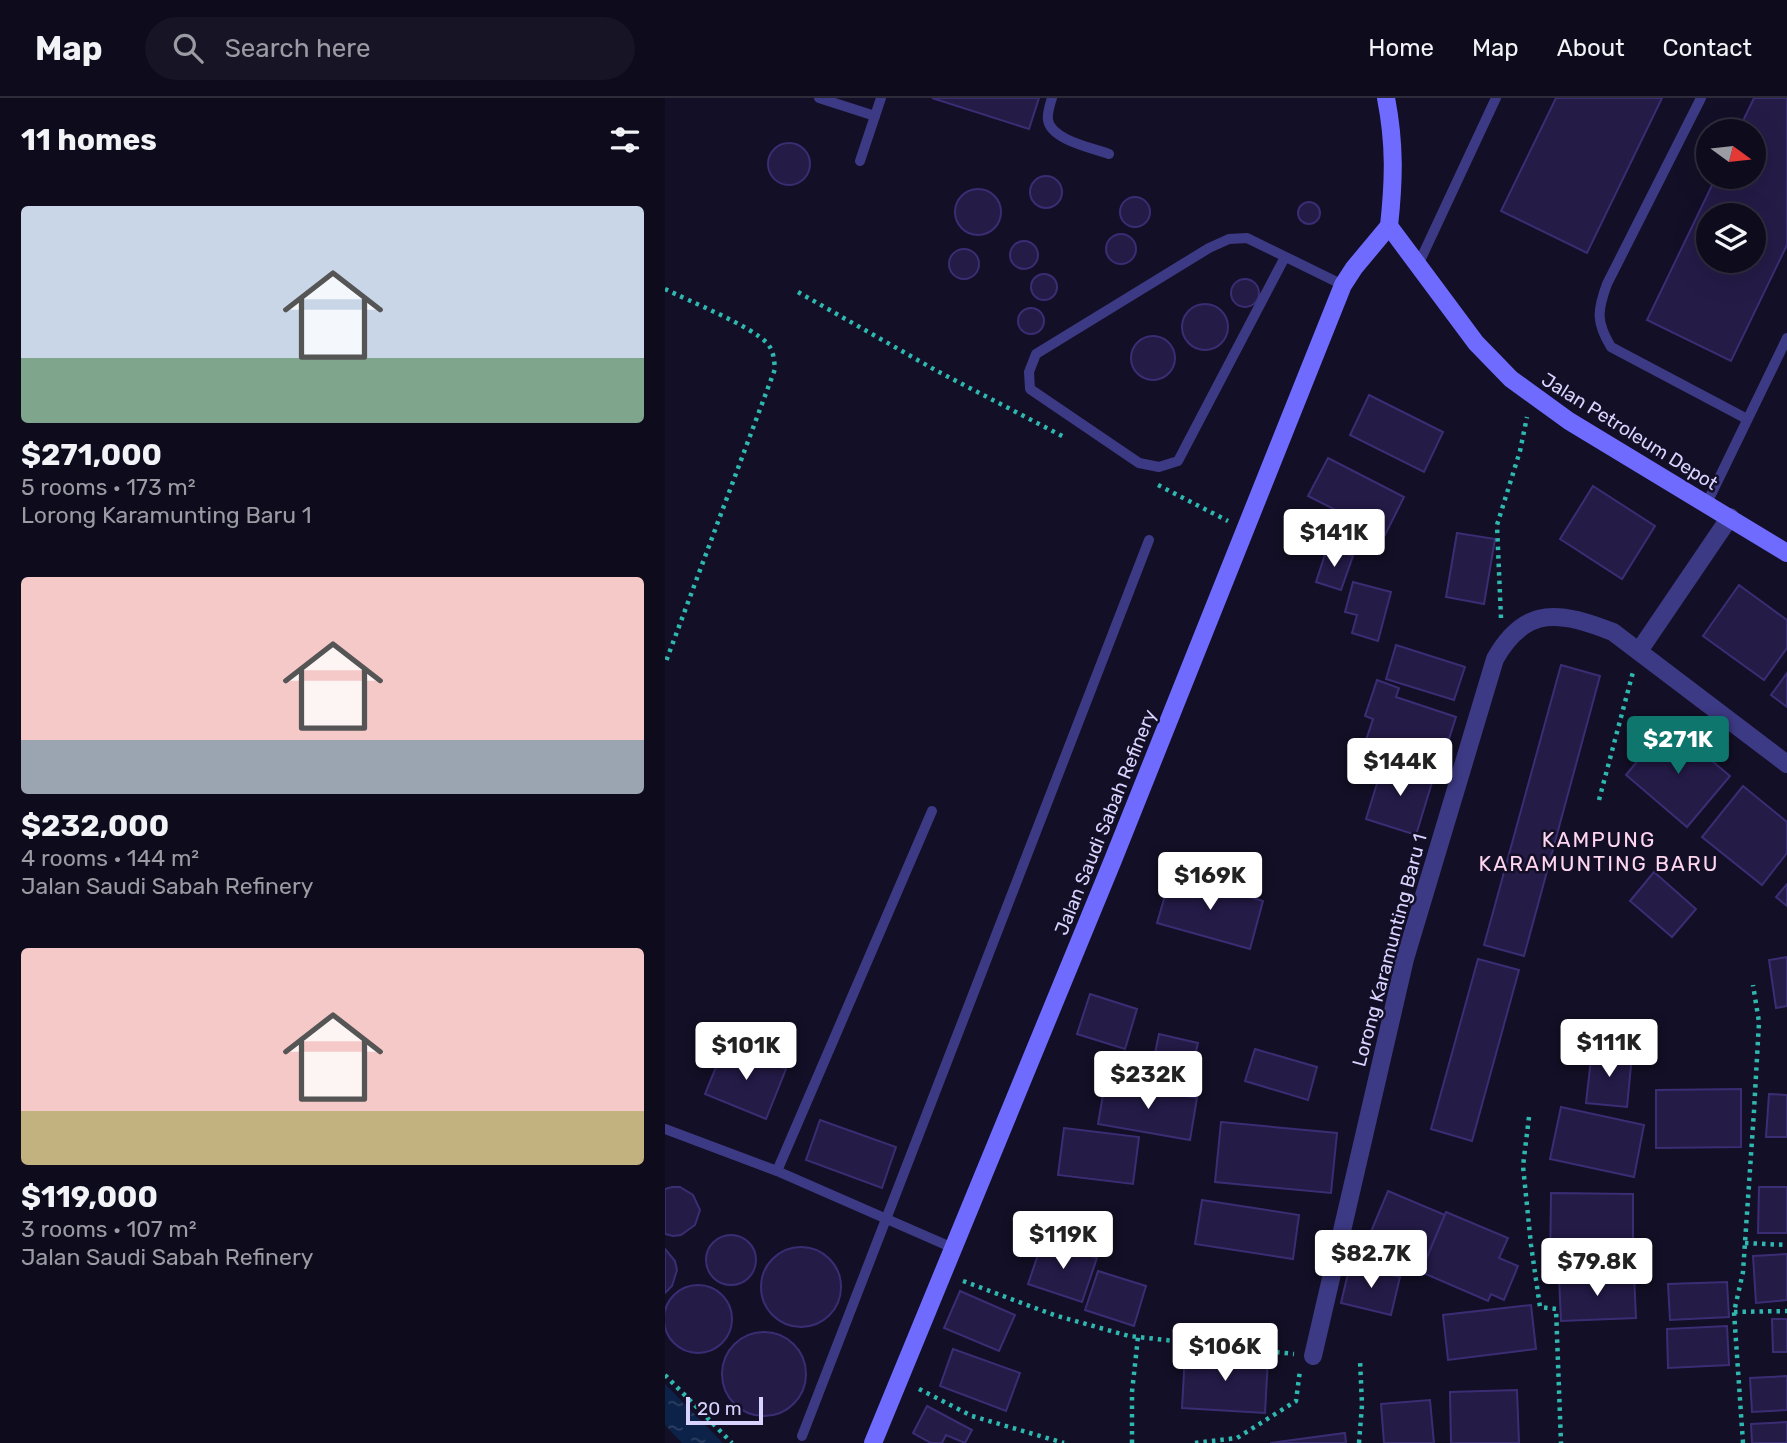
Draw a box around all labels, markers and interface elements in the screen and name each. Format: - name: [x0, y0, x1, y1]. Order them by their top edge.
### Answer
- search box: [145, 17, 635, 80]
- text: Map: [35, 29, 103, 68]
- icon: search: [169, 29, 207, 67]
- text: Search here: [225, 33, 370, 64]
- text: Home: [1368, 34, 1434, 62]
- text: Map: [1472, 34, 1519, 62]
- text: About: [1557, 34, 1625, 62]
- text: Contact: [1663, 34, 1752, 62]
- north arrow: [1696, 119, 1766, 189]
- map controls: [1696, 119, 1766, 273]
- icon: filters: [606, 121, 644, 159]
- text: 11 homes: [21, 122, 157, 158]
- button: layers: [1696, 203, 1766, 273]
- icon: home: [270, 252, 396, 378]
- street label: Jalan Petroleum Depot: [1537, 368, 1723, 495]
- text: $271,000: [21, 437, 162, 473]
- text: 5 rooms · 173 m²: [21, 473, 196, 501]
- text: Lorong Karamunting Baru 1: [21, 501, 312, 529]
- pin: $141K: [1285, 510, 1383, 569]
- text: $141K: [1300, 518, 1368, 546]
- icon: home: [270, 623, 396, 749]
- street label: Jalan Saudi Sabah Refinery: [1050, 706, 1161, 938]
- pin: $271K: [1629, 716, 1727, 776]
- text: $271K: [1643, 725, 1713, 753]
- pin: $144K: [1351, 738, 1449, 798]
- text: $144K: [1363, 747, 1437, 775]
- text: $232,000: [21, 808, 169, 844]
- district label: KAMPUNG KARAMUNTING BARU: [1479, 827, 1719, 876]
- street label: Lorong Karamunting Baru 1: [1347, 831, 1432, 1069]
- text: 4 rooms · 144 m²: [21, 844, 199, 872]
- pin: $169K: [1161, 852, 1259, 912]
- text: $169K: [1174, 861, 1246, 889]
- text: Jalan Saudi Sabah Refinery: [21, 872, 313, 900]
- icon: home: [270, 994, 396, 1120]
- pin: $111K: [1560, 1020, 1658, 1079]
- pin: $101K: [697, 1023, 795, 1082]
- text: $111K: [1577, 1028, 1641, 1056]
- text: $101K: [711, 1031, 781, 1059]
- pin: $232K: [1099, 1052, 1197, 1111]
- text: $232K: [1110, 1060, 1186, 1088]
- text: $119,000: [21, 1179, 158, 1215]
- pin: $119K: [1014, 1212, 1112, 1271]
- text: 3 rooms · 107 m²: [21, 1215, 197, 1243]
- text: $119K: [1029, 1220, 1097, 1248]
- pin: $82.7K: [1314, 1230, 1428, 1290]
- pin: $79.8K: [1540, 1238, 1654, 1298]
- text: $82.7K: [1331, 1239, 1411, 1267]
- text: Jalan Saudi Sabah Refinery: [21, 1243, 313, 1271]
- text: $79.8K: [1557, 1247, 1637, 1275]
- pin: $106K: [1176, 1324, 1274, 1383]
- text: $106K: [1189, 1332, 1261, 1360]
- scale bar: [686, 1394, 763, 1426]
- text: 20 m: [697, 1397, 742, 1420]

